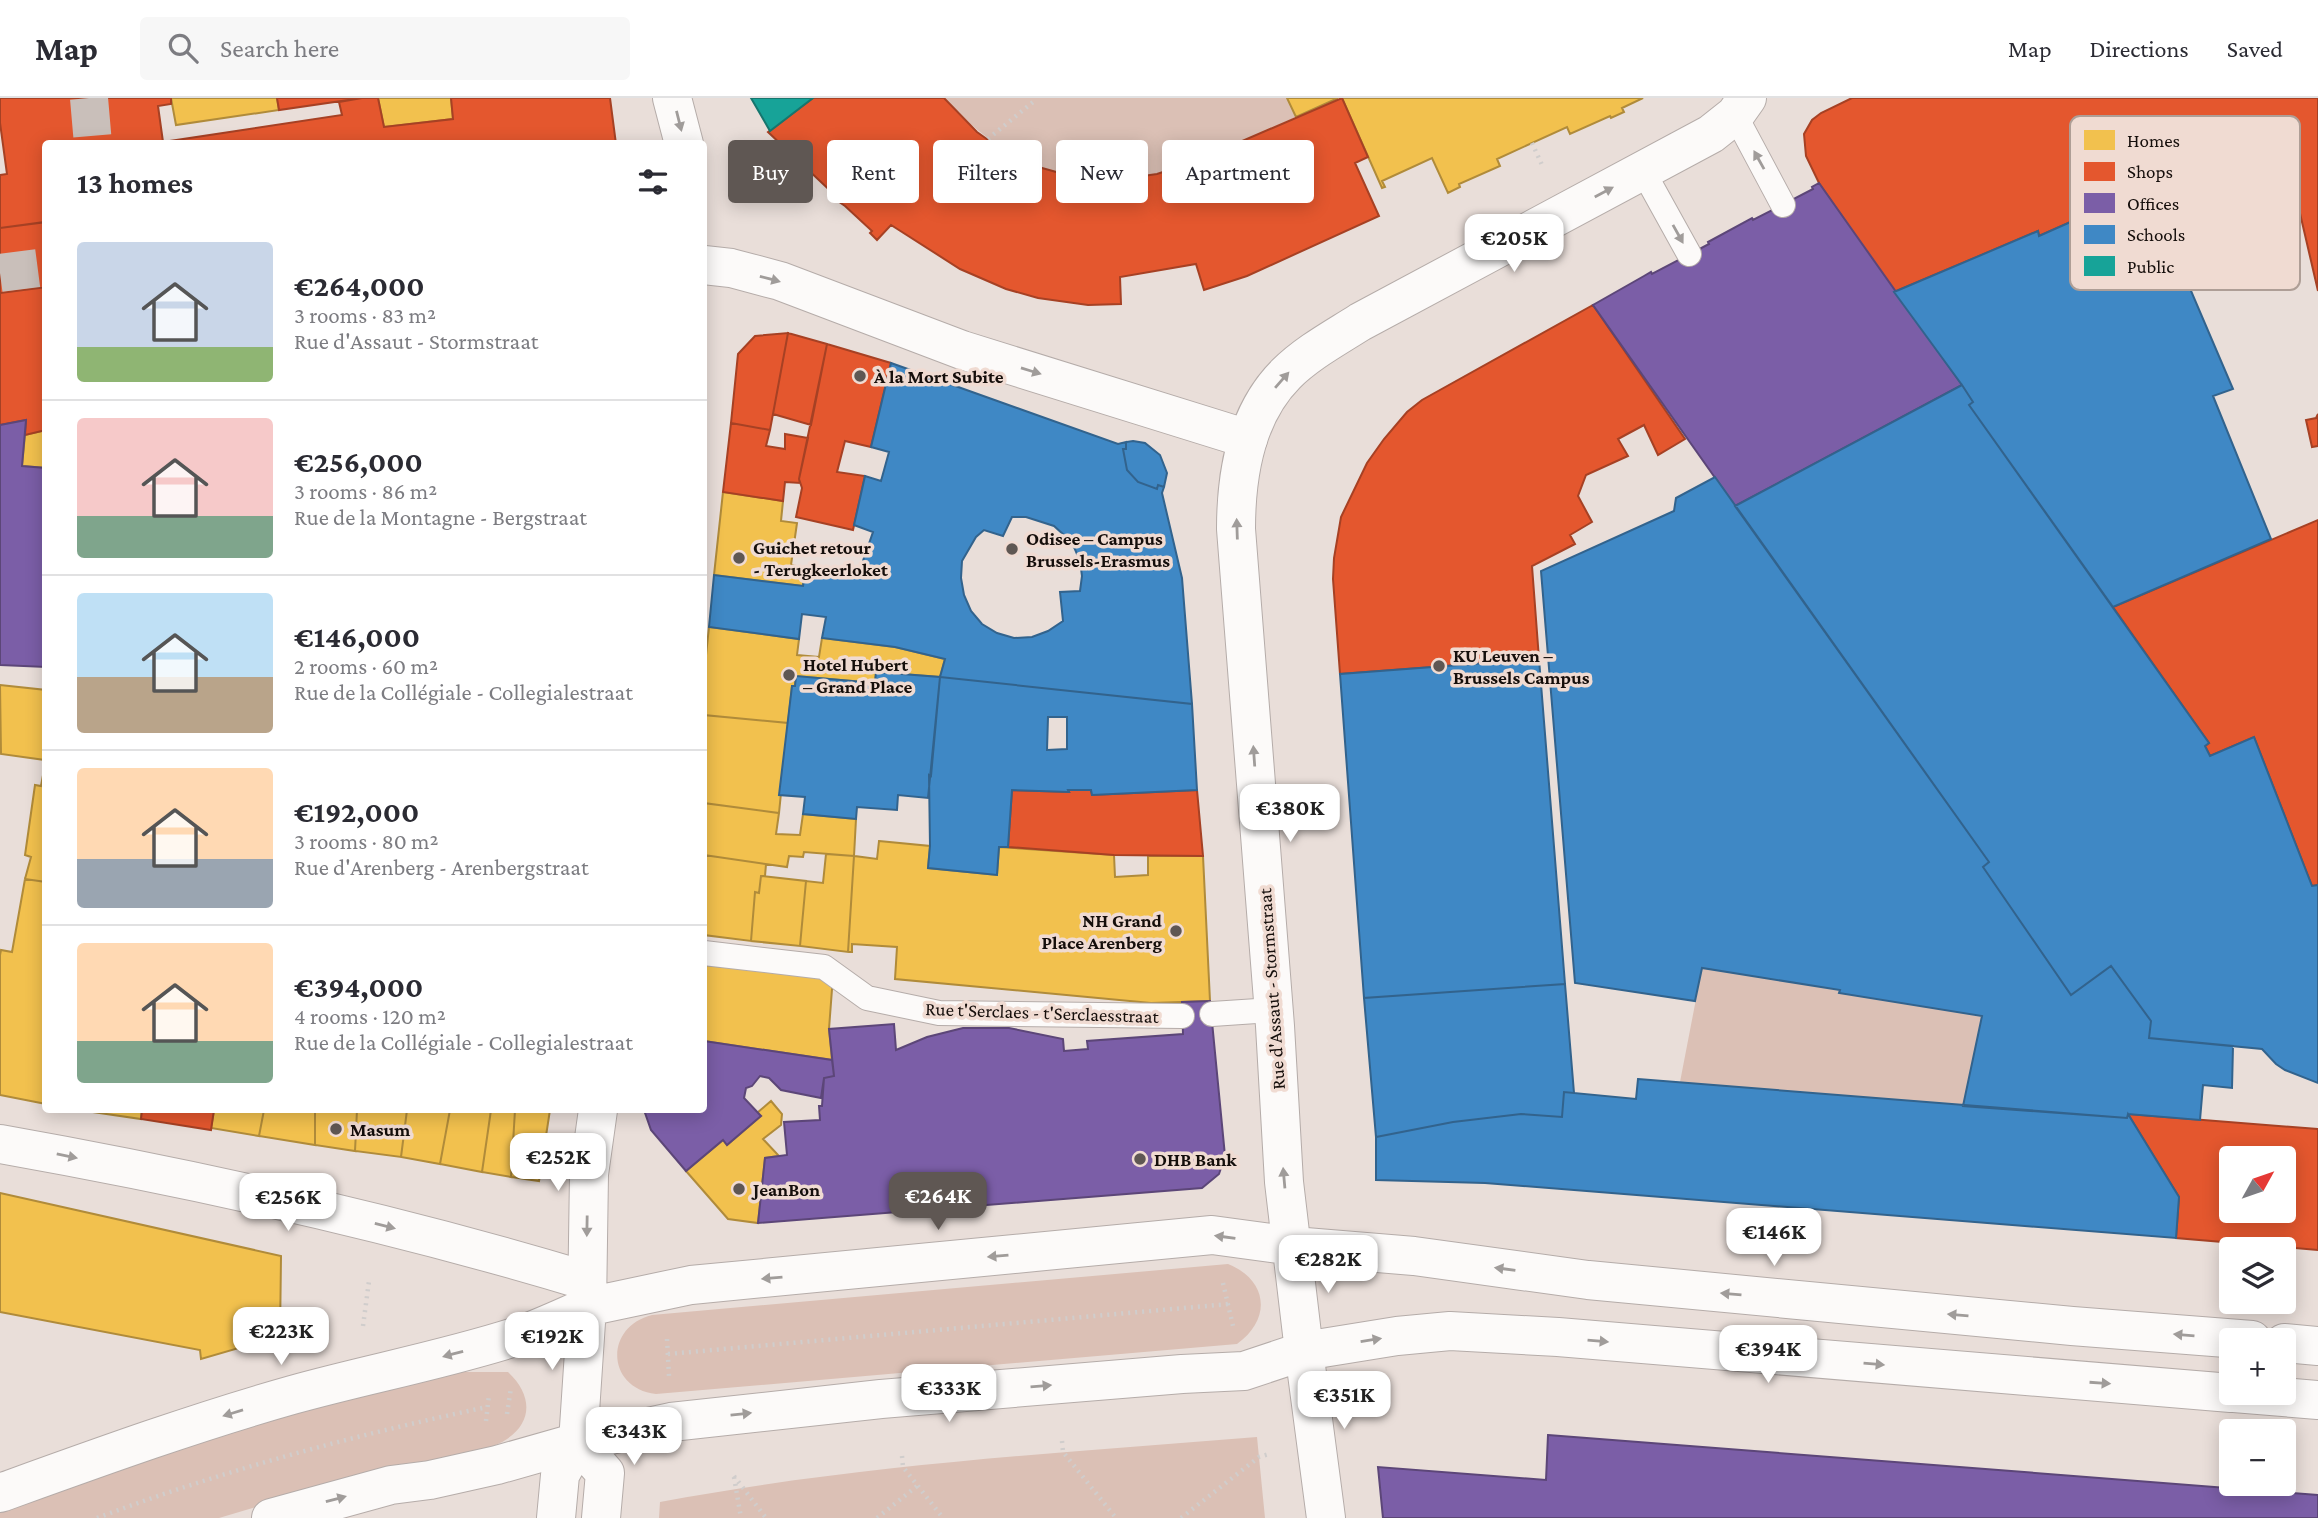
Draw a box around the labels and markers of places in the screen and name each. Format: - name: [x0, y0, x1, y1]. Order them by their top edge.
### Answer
- pin: €205K: [1465, 214, 1563, 274]
- place label: À la Mort Subite: [873, 366, 1004, 387]
- marker: À la Mort Subite: [852, 368, 868, 384]
- place label: Odisee – Campus Brussels-Erasmus: [1026, 528, 1170, 571]
- place label: Guichet retour - Terugkeerloket: [753, 537, 888, 580]
- marker: Odisee – Campus Brussels-Erasmus: [1004, 541, 1020, 557]
- marker: Guichet retour - Terugkeerloket: [731, 550, 747, 566]
- place label: KU Leuven – Brussels Campus: [1453, 645, 1590, 688]
- place label: Hotel Hubert – Grand Place: [803, 654, 912, 697]
- marker: KU Leuven – Brussels Campus: [1431, 658, 1447, 674]
- marker: Hotel Hubert – Grand Place: [781, 667, 797, 683]
- pin: €380K: [1241, 784, 1339, 844]
- place label: NH Grand Place Arenberg: [1042, 910, 1163, 953]
- marker: NH Grand Place Arenberg: [1168, 923, 1184, 939]
- place label: Masum: [350, 1119, 410, 1140]
- marker: Masum: [328, 1121, 344, 1137]
- pin: €252K: [509, 1134, 607, 1193]
- place label: DHB Bank: [1154, 1149, 1237, 1170]
- marker: DHB Bank: [1132, 1151, 1148, 1167]
- pin: €264K: [889, 1172, 987, 1232]
- pin: €256K: [239, 1174, 337, 1233]
- place label: JeanBon: [751, 1179, 820, 1200]
- marker: JeanBon: [731, 1181, 747, 1197]
- pin: €146K: [1725, 1208, 1823, 1268]
- pin: €282K: [1279, 1236, 1377, 1295]
- pin: €223K: [232, 1308, 330, 1367]
- pin: €192K: [503, 1312, 601, 1372]
- pin: €394K: [1719, 1326, 1817, 1385]
- pin: €333K: [900, 1364, 998, 1424]
- pin: €351K: [1295, 1372, 1393, 1431]
- pin: €343K: [585, 1408, 683, 1467]

